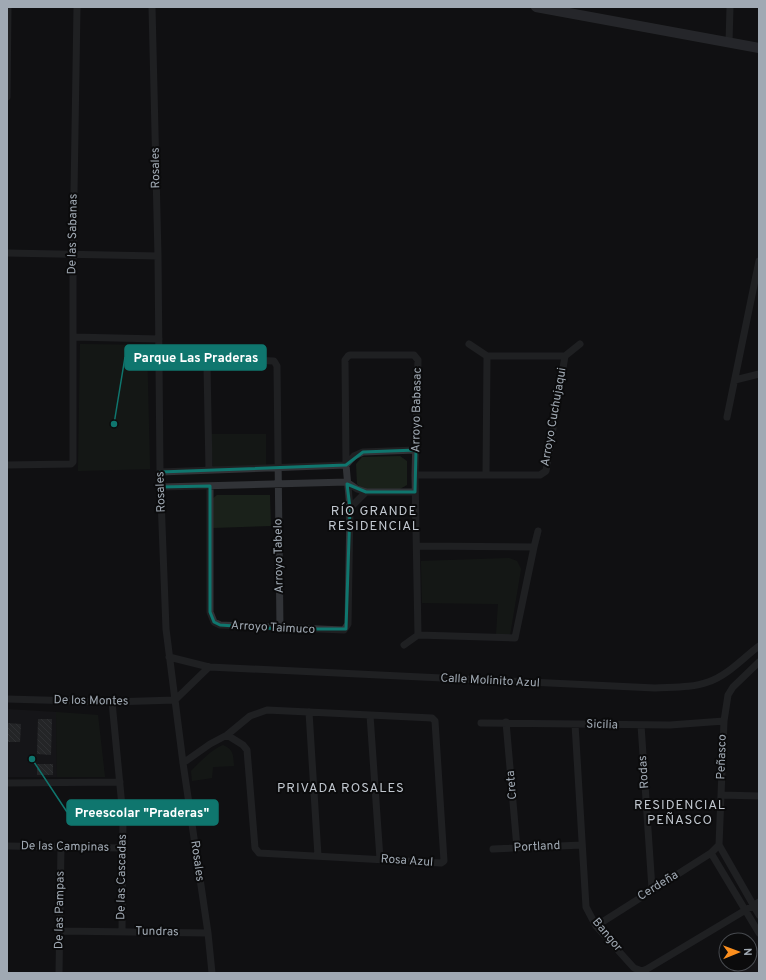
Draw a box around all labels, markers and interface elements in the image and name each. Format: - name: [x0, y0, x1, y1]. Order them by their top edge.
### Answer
- street label: Rosales: [148, 147, 164, 189]
- street label: De las Sabanas: [64, 193, 82, 275]
- callout: Parque Las Praderas: [125, 345, 266, 370]
- text: Parque Las Praderas: [134, 351, 258, 367]
- street label: Arroyo Cuchujaqui: [537, 366, 571, 468]
- street label: Arroyo Babasac: [408, 367, 426, 453]
- street label: Rosales: [152, 471, 170, 513]
- district label: RÍO GRANDE RESIDENCIAL: [328, 502, 420, 535]
- street label: Arroyo Tabelo: [270, 518, 288, 594]
- street label: Arroyo Taimuco: [230, 618, 316, 638]
- street label: Calle Molinito Azul: [440, 670, 540, 692]
- street label: De los Montes: [53, 692, 129, 710]
- street label: Sicilia: [586, 716, 618, 734]
- street label: Peñasco: [713, 734, 731, 780]
- street label: Rodas: [635, 755, 653, 789]
- street label: Creta: [503, 770, 521, 800]
- district label: PRIVADA ROSALES: [277, 781, 405, 797]
- district label: RESIDENCIAL PEÑASCO: [634, 798, 726, 829]
- callout: Preescolar "Praderas": [67, 800, 218, 825]
- text: Preescolar "Praderas": [75, 806, 209, 822]
- street label: De las Cascadas: [113, 834, 131, 920]
- street label: De las Campinas: [21, 838, 109, 856]
- street label: Portland: [513, 838, 561, 856]
- street label: Rosales: [186, 839, 208, 883]
- street label: Rosa Azul: [380, 851, 434, 871]
- street label: Cerdeña: [635, 867, 681, 905]
- street label: De las Pampas: [51, 871, 69, 949]
- street label: Bangor: [588, 915, 626, 955]
- street label: Tundras: [135, 924, 179, 940]
- north arrow: [718, 932, 758, 972]
- text: N: [740, 948, 754, 956]

